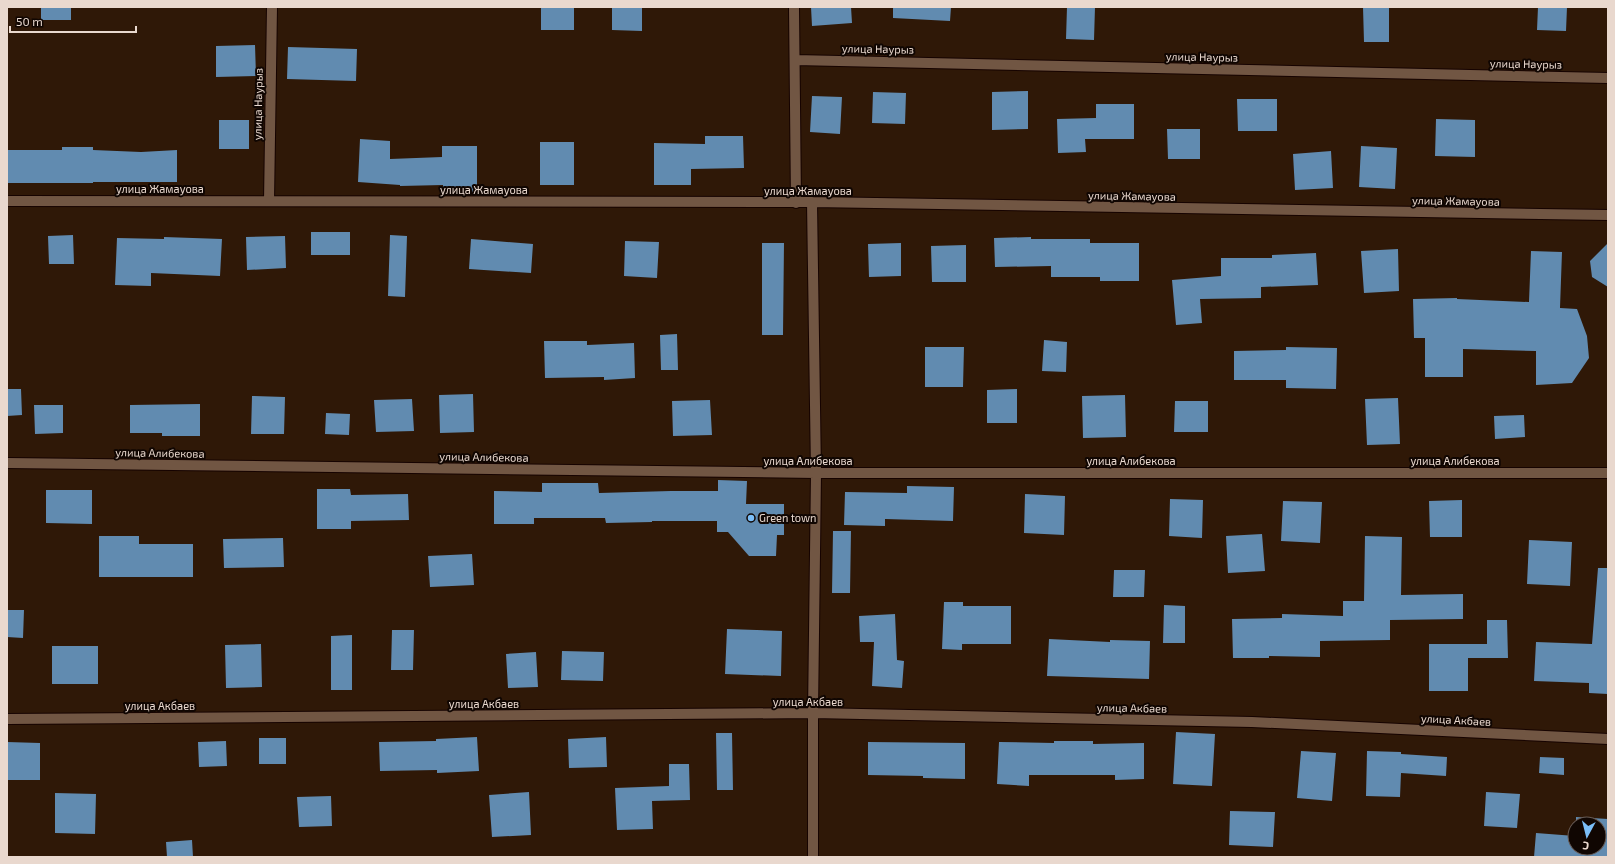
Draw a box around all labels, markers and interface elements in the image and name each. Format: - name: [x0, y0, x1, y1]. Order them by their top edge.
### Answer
- scale bar: [10, 8, 136, 34]
- text: 50 m: [16, 14, 43, 28]
- street label: улица Наурыз: [842, 41, 914, 57]
- street label: улица Наурыз: [1166, 49, 1238, 65]
- street label: улица Наурыз: [1490, 56, 1562, 72]
- street label: улица Наурыз: [250, 68, 266, 140]
- street label: улица Жамауова: [116, 182, 204, 196]
- street label: улица Жамауова: [440, 183, 528, 197]
- street label: улица Жамауова: [764, 184, 852, 198]
- street label: улица Жамауова: [1088, 188, 1176, 204]
- street label: улица Жамауова: [1412, 193, 1500, 209]
- street label: улица Алибекова: [115, 445, 205, 461]
- street label: улица Алибекова: [439, 449, 529, 465]
- street label: улица Алибекова: [763, 454, 853, 468]
- street label: улица Алибекова: [1086, 454, 1176, 468]
- street label: улица Алибекова: [1410, 454, 1500, 468]
- place label: Green town: [759, 511, 817, 524]
- marker: Green town: [746, 513, 756, 523]
- street label: улица Акбаев: [773, 695, 843, 709]
- street label: улица Акбаев: [449, 697, 519, 711]
- street label: улица Акбаев: [125, 699, 195, 713]
- street label: улица Акбаев: [1097, 700, 1167, 716]
- street label: улица Акбаев: [1421, 711, 1491, 729]
- north arrow: [1567, 816, 1607, 856]
- text: С: [1581, 840, 1590, 853]

